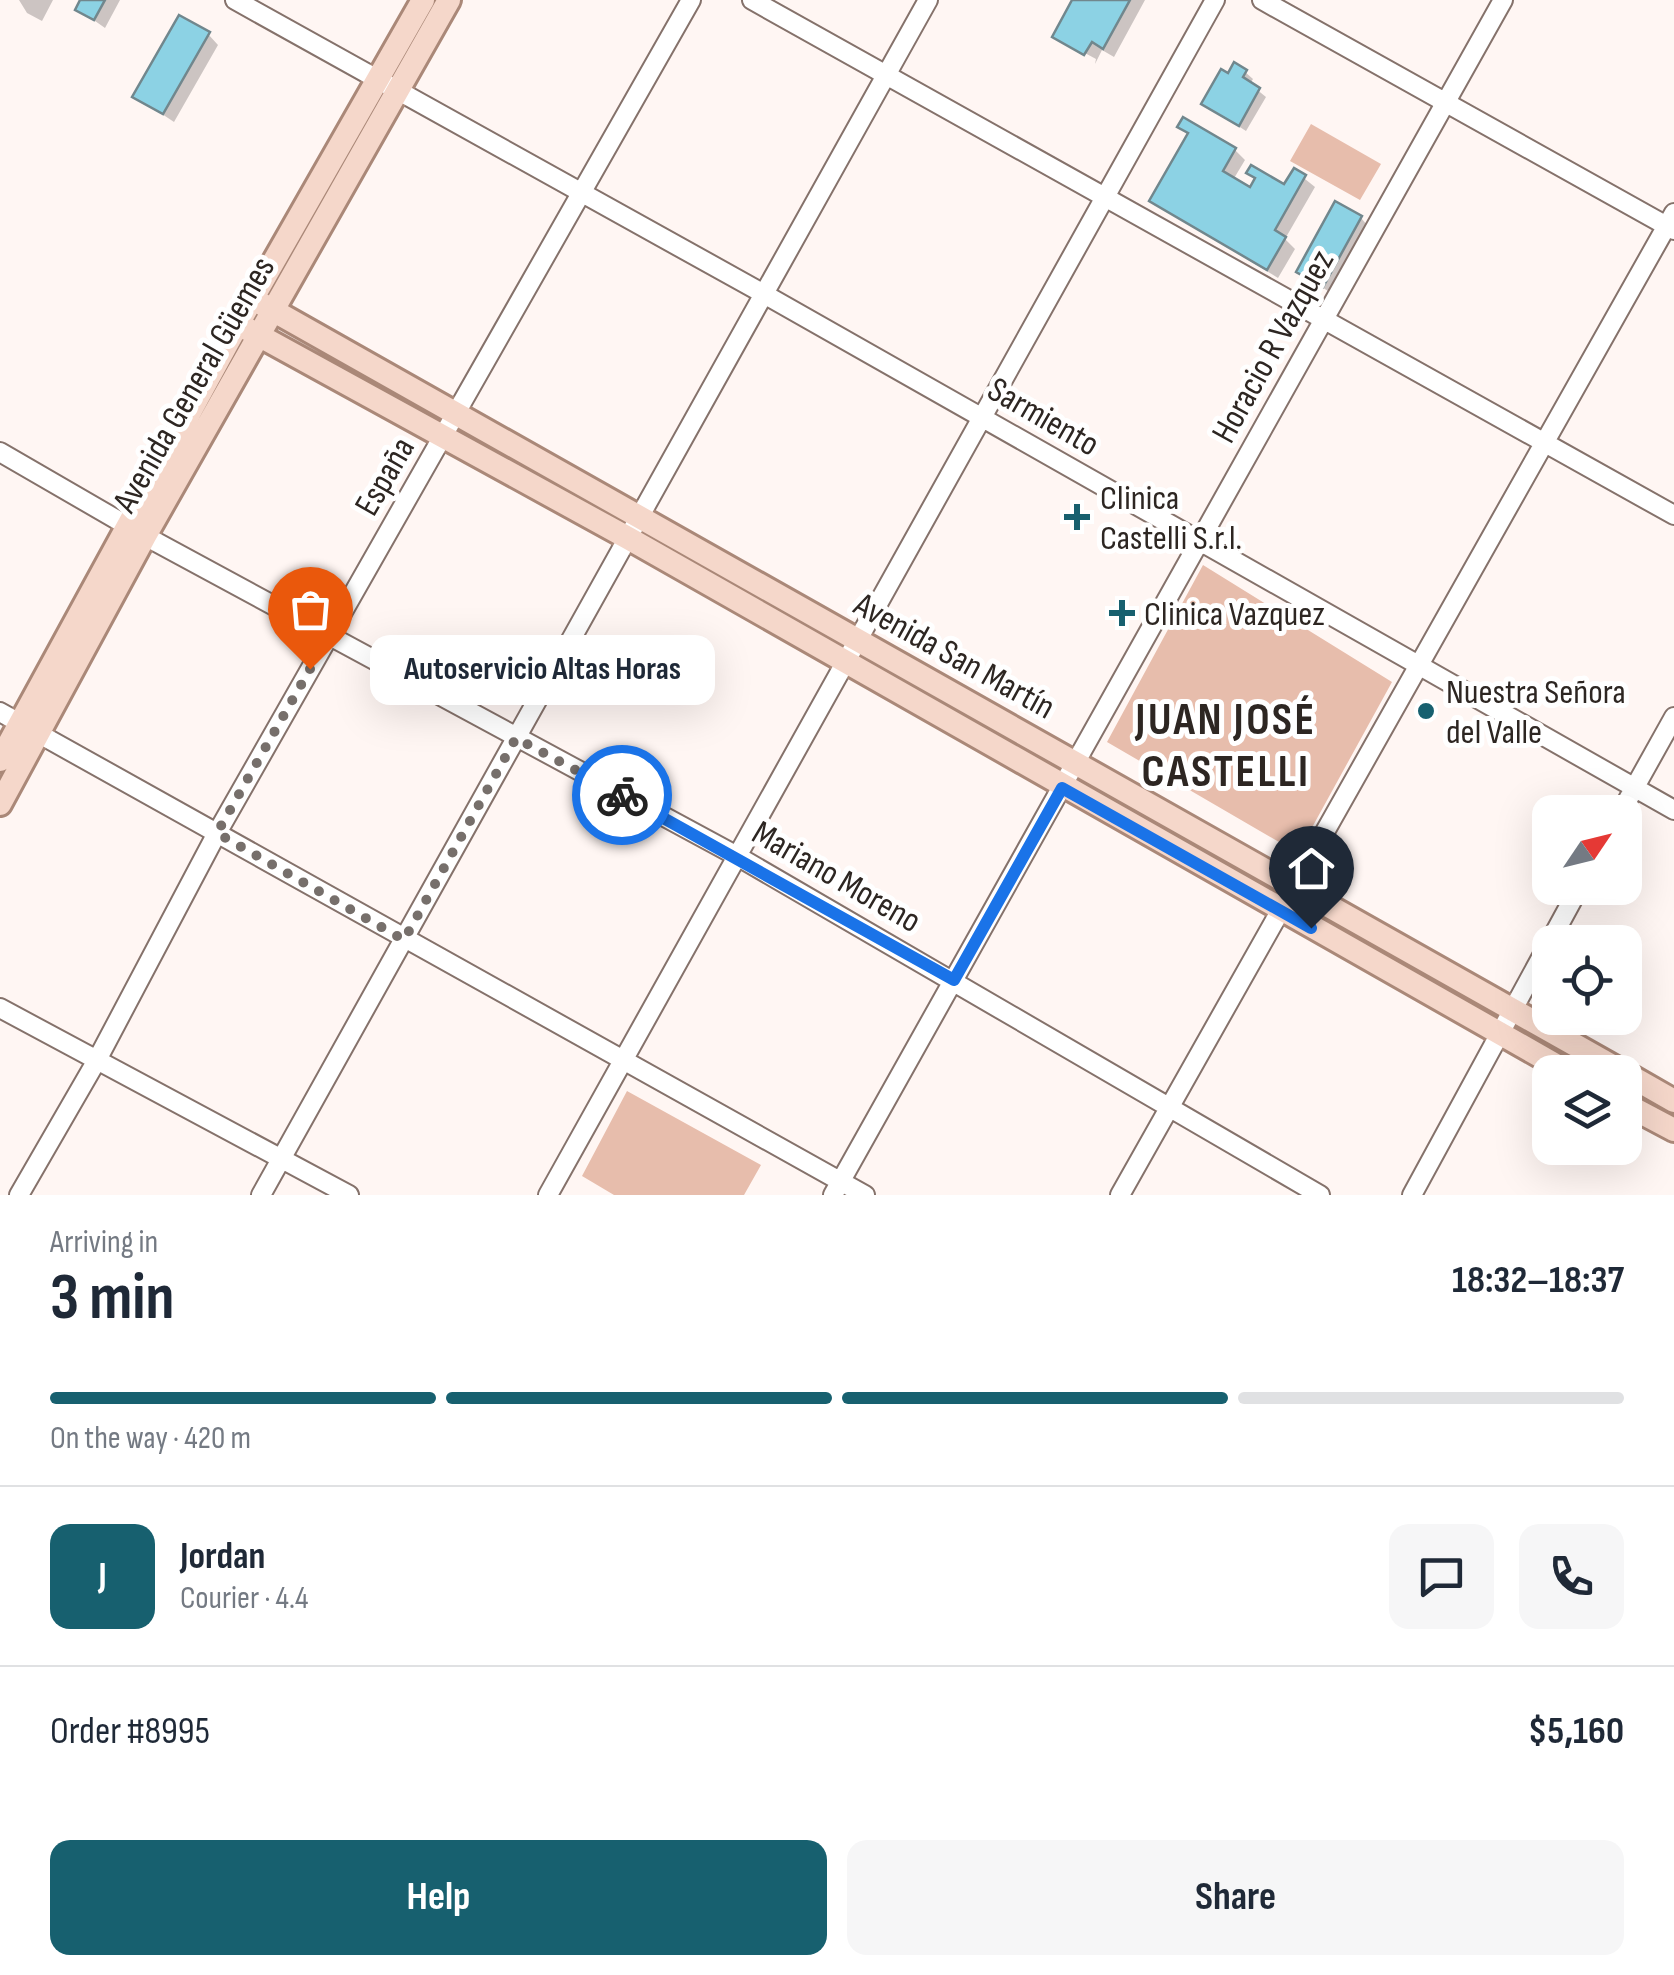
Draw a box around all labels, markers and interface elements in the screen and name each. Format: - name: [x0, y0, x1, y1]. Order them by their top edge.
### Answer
- street label: Horacio R Vazquez: [1203, 243, 1344, 451]
- street label: Avenida General Güemes: [103, 249, 285, 521]
- street label: Sarmiento: [980, 368, 1107, 466]
- street label: España: [346, 430, 425, 524]
- place label: Clinica Castelli S.r.l.: [1100, 477, 1242, 560]
- marker: Clinica Castelli S.r.l.: [1064, 504, 1090, 530]
- pin: [268, 567, 353, 670]
- icon: bag: [283, 582, 338, 637]
- street label: Avenida San Martín: [845, 583, 1062, 729]
- place label: Clinica Vazquez: [1144, 593, 1325, 636]
- marker: Clinica Vazquez: [1109, 600, 1135, 626]
- callout: Autoservicio Altas Horas: [370, 634, 715, 704]
- text: Autoservicio Altas Horas: [404, 650, 681, 689]
- place label: Nuestra Señora del Valle: [1446, 671, 1626, 754]
- district label: JUAN JOSÉ CASTELLI: [1134, 693, 1317, 800]
- marker: Nuestra Señora del Valle: [1415, 700, 1437, 722]
- courier: [572, 745, 672, 845]
- icon: bike: [595, 768, 650, 823]
- north arrow: [1532, 795, 1642, 905]
- map controls: [1532, 795, 1642, 1165]
- street label: Mariano Moreno: [744, 812, 928, 943]
- pin: [1269, 826, 1354, 929]
- icon: home: [1284, 841, 1339, 896]
- button: locate: [1532, 925, 1642, 1035]
- button: layers: [1532, 1055, 1642, 1165]
- text: Arriving in: [50, 1223, 158, 1262]
- text: 18:32–18:37: [1452, 1258, 1624, 1303]
- text: 3 min: [50, 1260, 174, 1338]
- text: On the way · 420 m: [50, 1419, 251, 1458]
- button: chat: [1389, 1524, 1494, 1629]
- button: phone: [1519, 1524, 1624, 1629]
- text: Jordan: [180, 1534, 265, 1579]
- text: J: [98, 1554, 107, 1599]
- text: Courier · 4.4: [180, 1579, 308, 1618]
- text: Order #8995: [50, 1709, 210, 1754]
- text: $5,160: [1528, 1709, 1624, 1754]
- button: Help: [50, 1840, 827, 1955]
- button: Share: [847, 1840, 1624, 1955]

